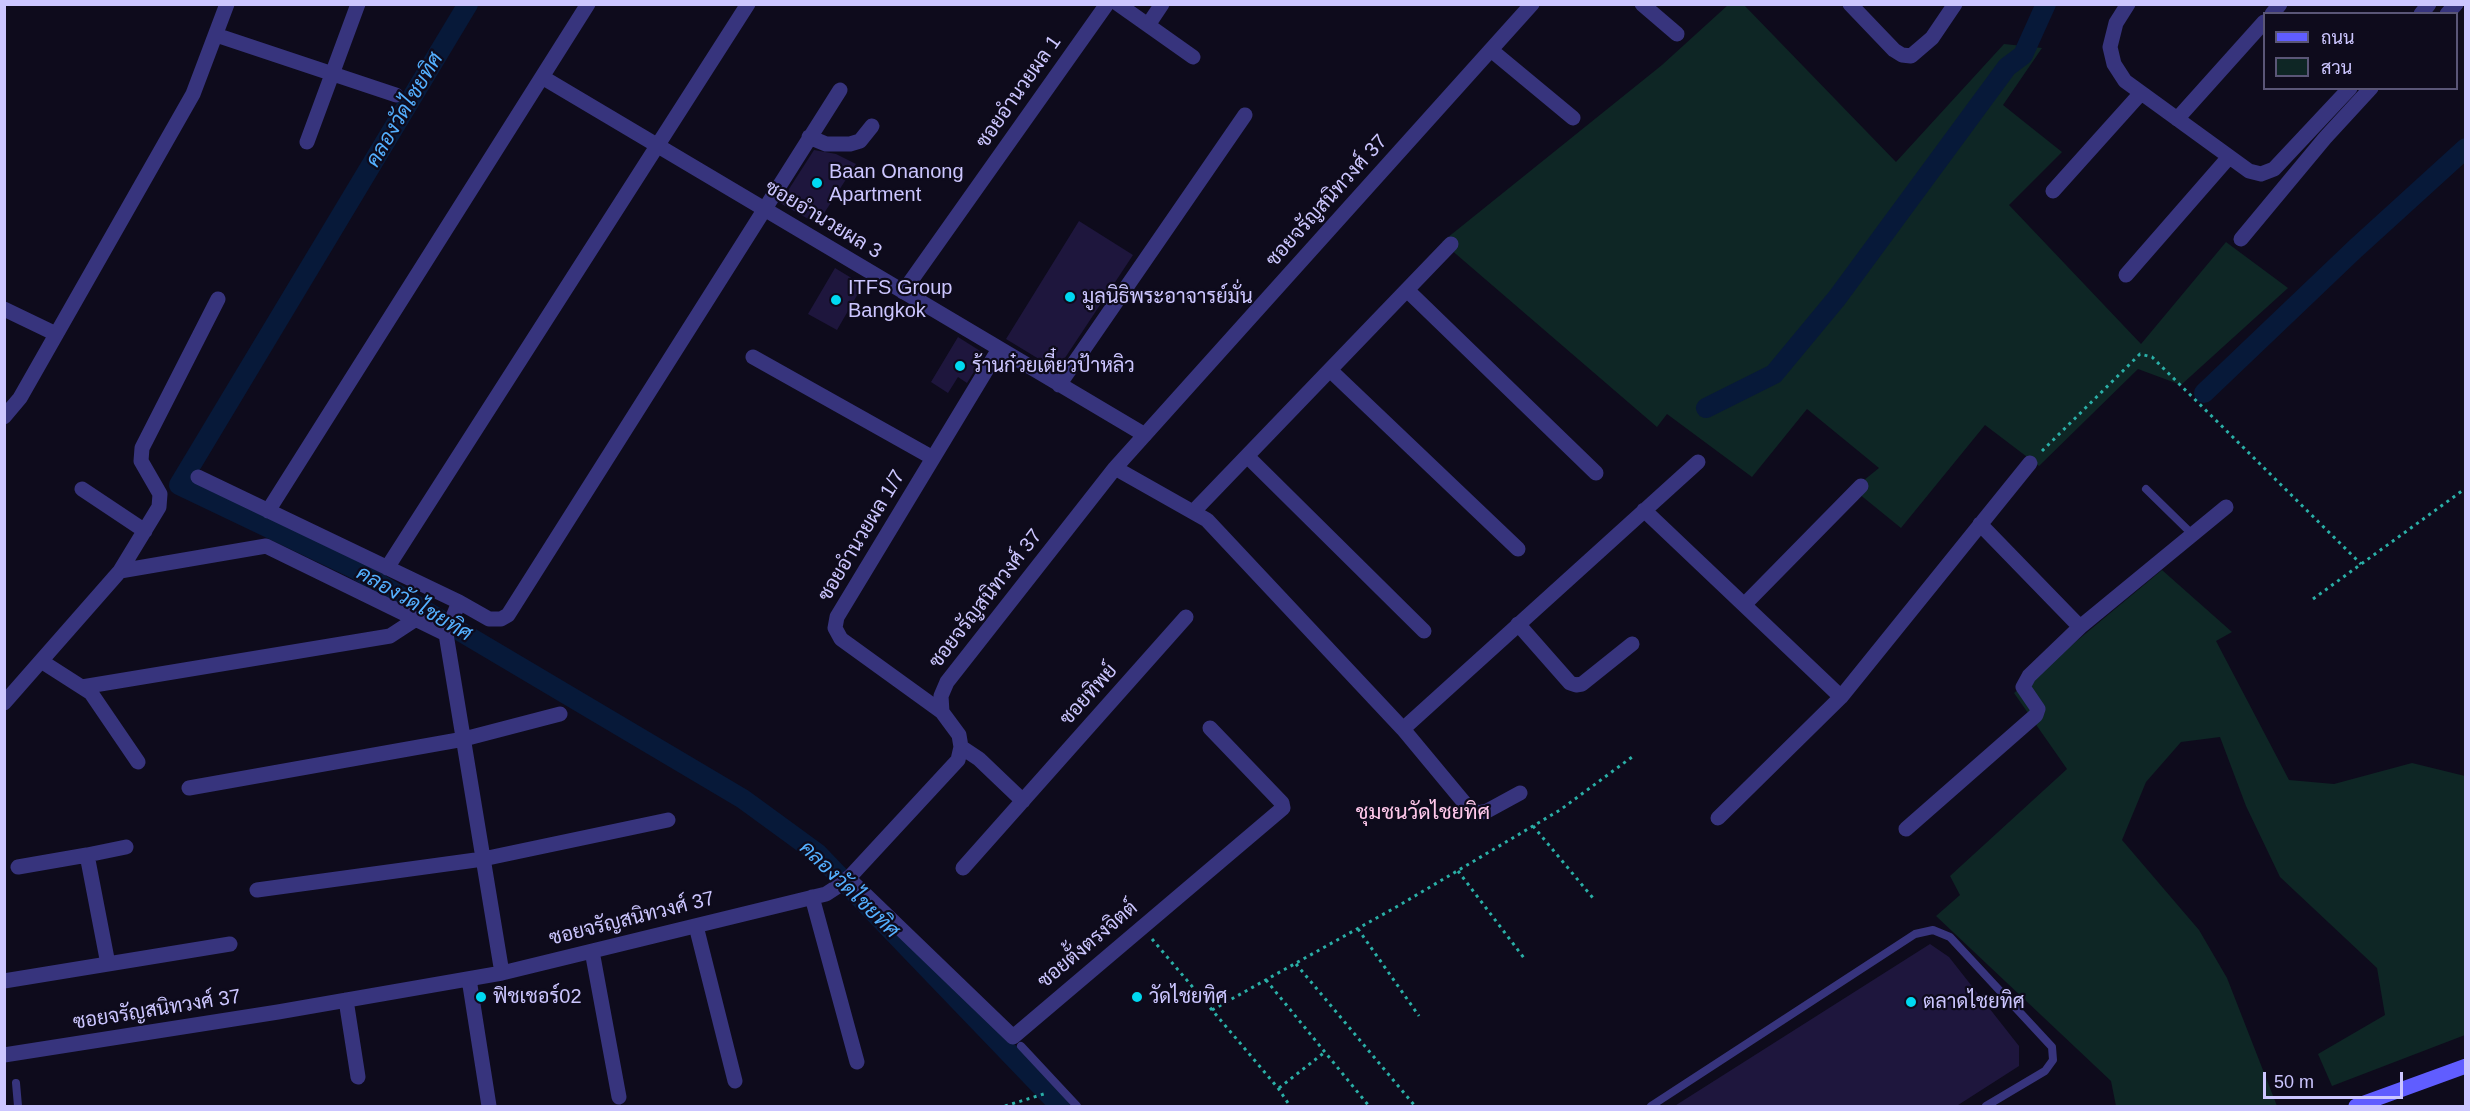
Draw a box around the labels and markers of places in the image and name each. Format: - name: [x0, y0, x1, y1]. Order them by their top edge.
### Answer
- place label: Baan Onanong Apartment: [829, 160, 964, 207]
- marker: Baan Onanong Apartment: [810, 176, 824, 190]
- place label: ITFS Group Bangkok: [848, 276, 952, 323]
- place label: มูลนิธิพระอาจารย์มั่น: [1082, 285, 1253, 309]
- marker: มูลนิธิพระอาจารย์มั่น: [1063, 290, 1077, 304]
- marker: ITFS Group Bangkok: [829, 293, 843, 307]
- place label: ร้านก๋วยเตี๋ยวป้าหลิว: [972, 354, 1135, 378]
- marker: ร้านก๋วยเตี๋ยวป้าหลิว: [953, 359, 967, 373]
- place label: ฟิชเชอร์02: [493, 985, 582, 1009]
- place label: วัดไชยทิศ: [1149, 985, 1228, 1009]
- marker: ฟิชเชอร์02: [474, 990, 488, 1004]
- marker: วัดไชยทิศ: [1130, 990, 1144, 1004]
- place label: ตลาดไชยทิศ: [1923, 990, 2025, 1014]
- marker: ตลาดไชยทิศ: [1904, 995, 1918, 1009]

